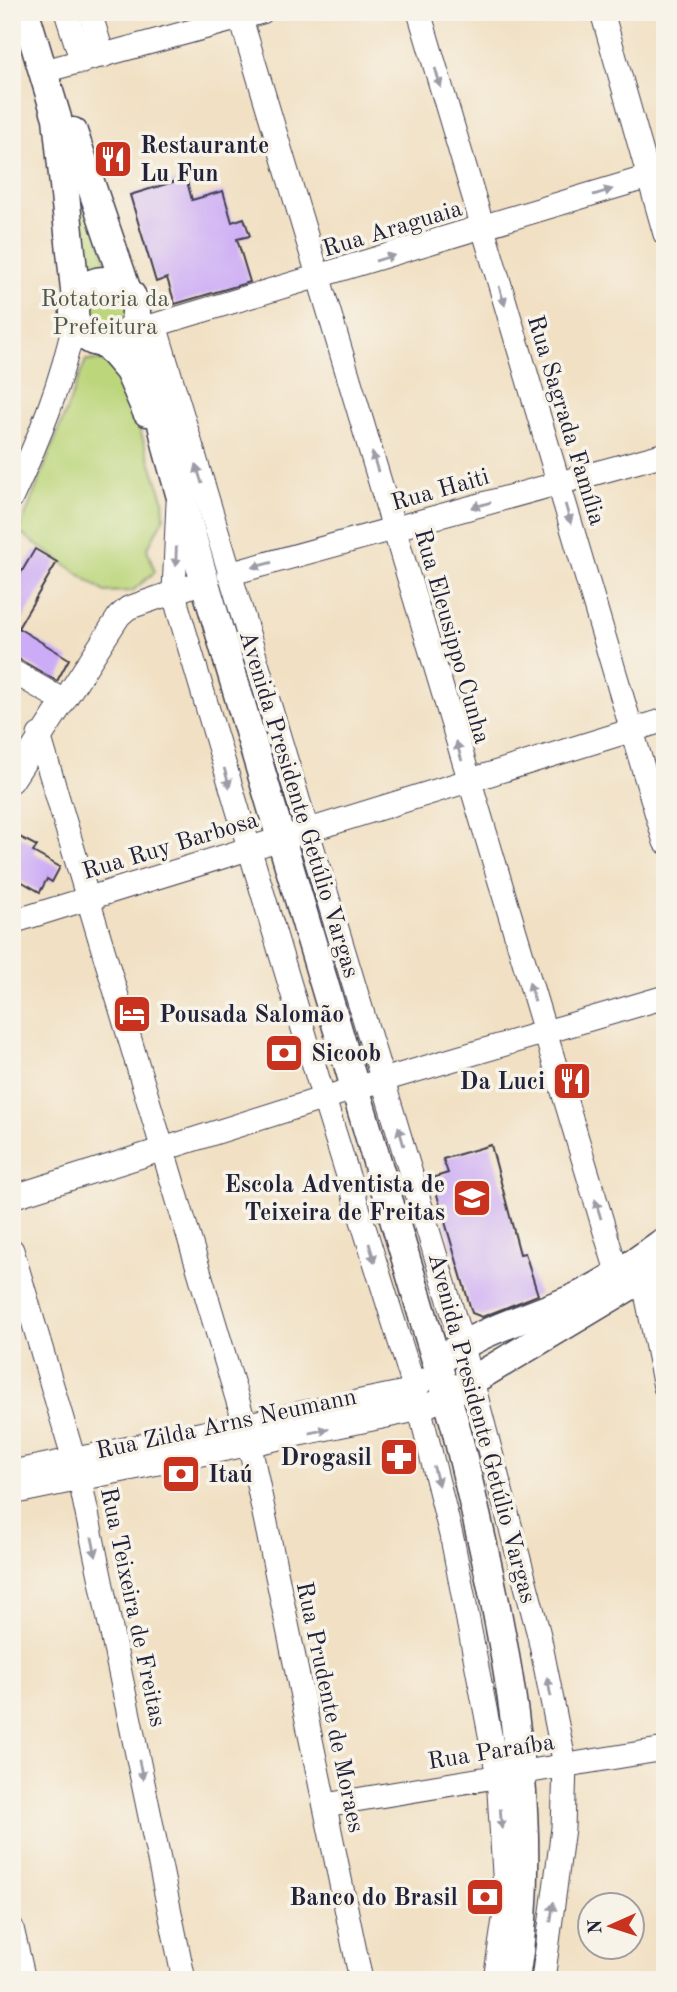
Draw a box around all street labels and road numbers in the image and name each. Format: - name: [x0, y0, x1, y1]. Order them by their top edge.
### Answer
- street label: Rua Araguaia: [320, 197, 465, 263]
- street label: Rua Sagrada Família: [522, 313, 608, 528]
- street label: Rua Haiti: [389, 466, 492, 516]
- street label: Rua Eleusippo Cunha: [409, 526, 493, 747]
- street label: Avenida Presidente Getúlio Vargas: [234, 628, 362, 981]
- street label: Rua Ruy Barbosa: [80, 809, 262, 885]
- street label: Avenida Presidente Getúlio Vargas: [423, 1251, 539, 1606]
- street label: Rua Zilda Arns Neumann: [94, 1386, 359, 1464]
- street label: Rua Teixeira de Freitas: [95, 1486, 169, 1729]
- street label: Rua Prudente de Moraes: [291, 1580, 367, 1835]
- street label: Rua Paraíba: [426, 1731, 557, 1775]

